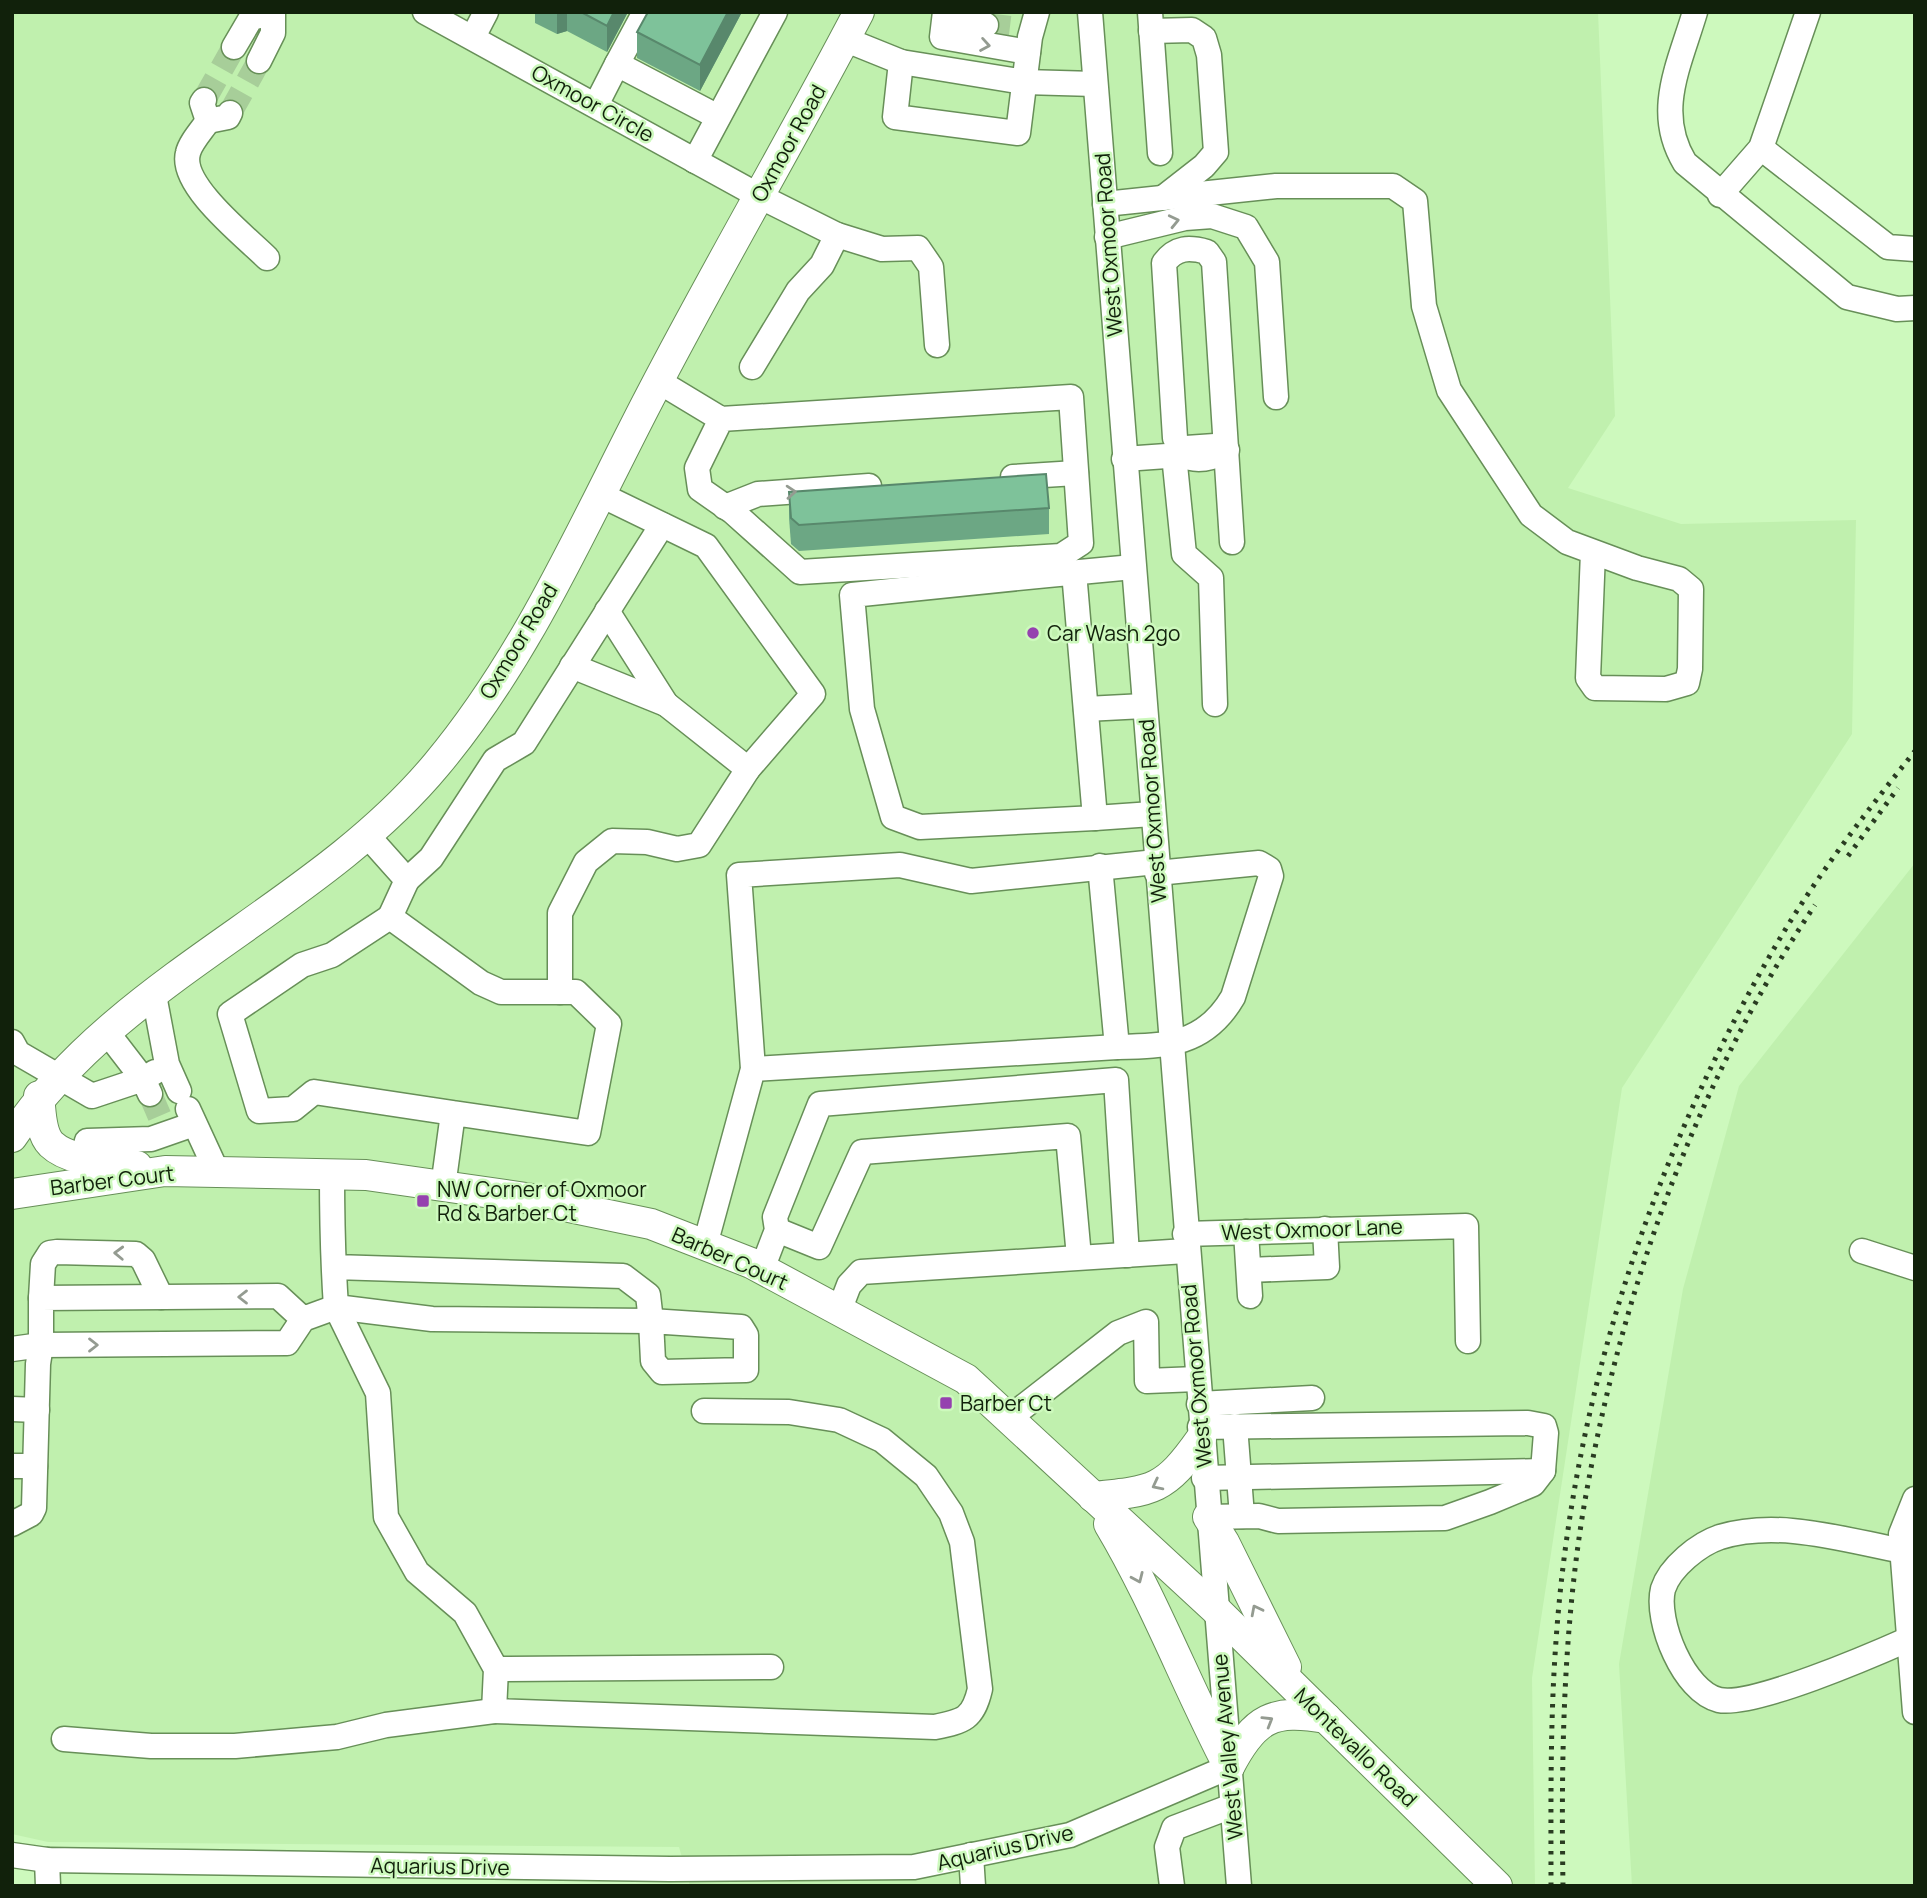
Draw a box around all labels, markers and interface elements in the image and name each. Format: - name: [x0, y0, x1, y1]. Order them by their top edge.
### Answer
- one-way arrow: [979, 37, 991, 52]
- street label: Oxmoor Circle: [527, 58, 659, 148]
- street label: Oxmoor Road: [744, 79, 832, 207]
- street label: West Oxmoor Road: [1088, 152, 1128, 338]
- one-way arrow: [1168, 215, 1180, 229]
- one-way arrow: [785, 484, 796, 499]
- street label: Oxmoor Road: [473, 578, 563, 704]
- place label: Car Wash 2go: [1047, 619, 1180, 647]
- marker: Car Wash 2go: [1025, 625, 1041, 641]
- street label: West Oxmoor Road: [1132, 718, 1172, 904]
- street label: Barber Court: [49, 1159, 175, 1201]
- place label: NW Corner of Oxmoor Rd & Barber Ct: [437, 1175, 647, 1227]
- marker: NW Corner of Oxmoor Rd & Barber Ct: [415, 1193, 431, 1209]
- street label: West Oxmoor Lane: [1221, 1212, 1403, 1246]
- street label: Barber Court: [667, 1220, 793, 1296]
- one-way arrow: [113, 1245, 124, 1260]
- street label: West Oxmoor Road: [1174, 1283, 1218, 1469]
- one-way arrow: [238, 1289, 248, 1305]
- one-way arrow: [88, 1337, 99, 1353]
- place label: Barber Ct: [960, 1389, 1052, 1417]
- marker: Barber Ct: [938, 1395, 954, 1411]
- one-way arrow: [1151, 1476, 1164, 1490]
- one-way arrow: [1130, 1570, 1144, 1583]
- one-way arrow: [1251, 1605, 1265, 1617]
- street label: West Valley Avenue: [1205, 1653, 1249, 1841]
- street label: Montevallo Road: [1289, 1681, 1423, 1813]
- one-way arrow: [1260, 1716, 1273, 1729]
- street label: Aquarius Drive: [934, 1818, 1076, 1876]
- street label: Aquarius Drive: [370, 1851, 510, 1881]

